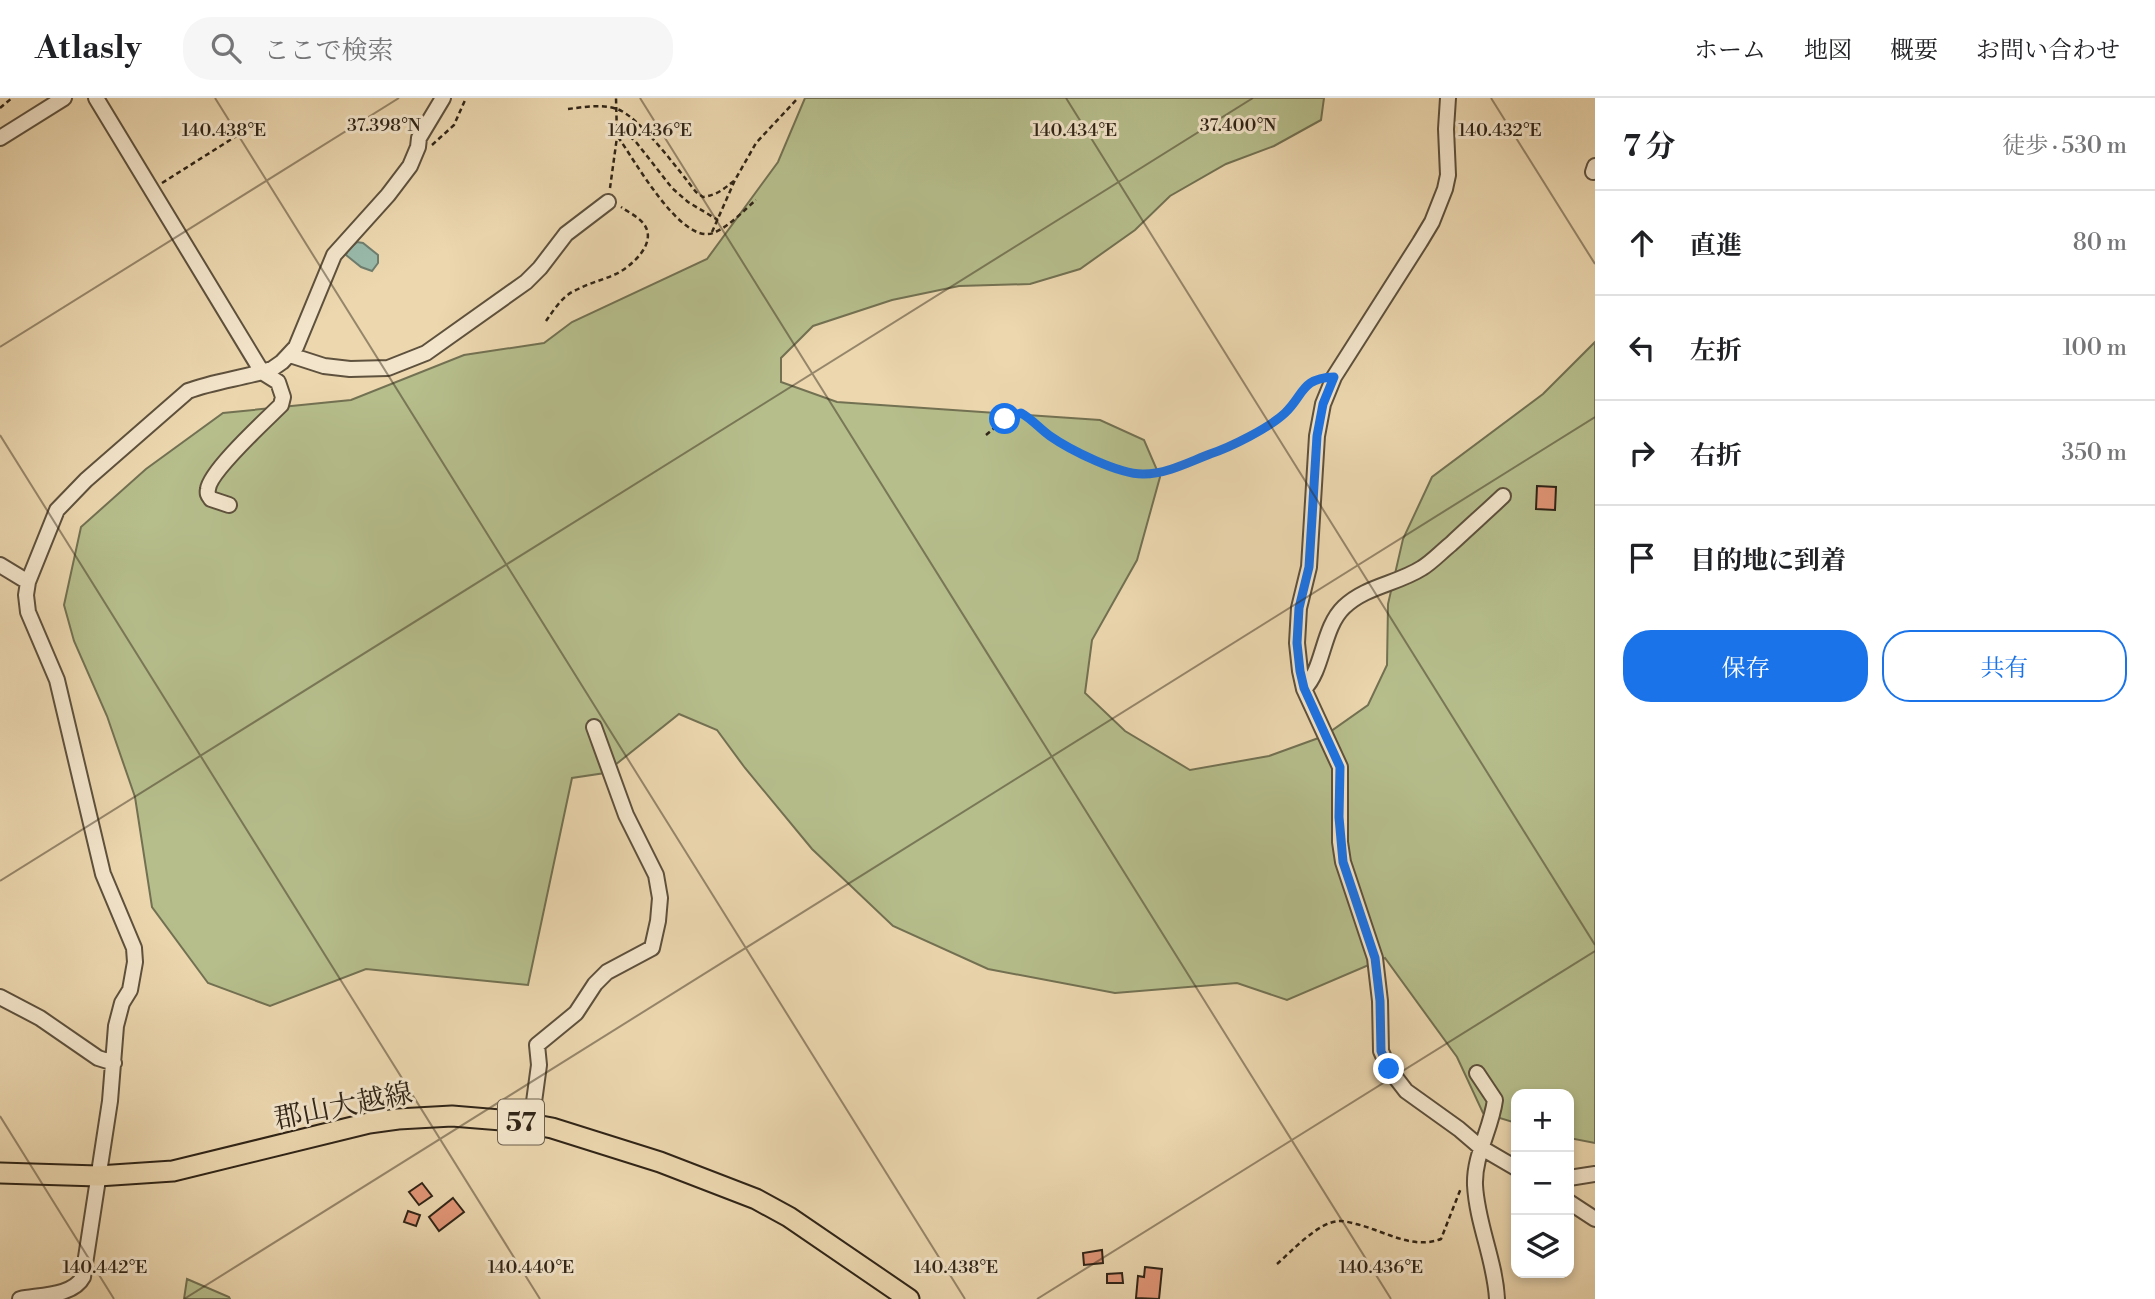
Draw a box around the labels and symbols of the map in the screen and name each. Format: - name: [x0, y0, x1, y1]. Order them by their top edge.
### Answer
- text: 37.398°N: [347, 114, 422, 137]
- text: 37.400°N: [1200, 114, 1277, 137]
- text: 140.438°E: [182, 119, 266, 142]
- text: 140.436°E: [608, 119, 692, 142]
- text: 140.434°E: [1033, 119, 1117, 142]
- text: 140.432°E: [1458, 119, 1542, 142]
- route start: [989, 403, 1020, 434]
- route end: [1373, 1053, 1404, 1084]
- street label: 郡山大越線: [271, 1076, 415, 1137]
- road number: 57: [498, 1099, 544, 1144]
- text: 140.442°E: [63, 1256, 147, 1279]
- text: 140.440°E: [488, 1256, 574, 1279]
- text: 140.438°E: [914, 1256, 998, 1279]
- text: 140.436°E: [1339, 1256, 1423, 1279]

